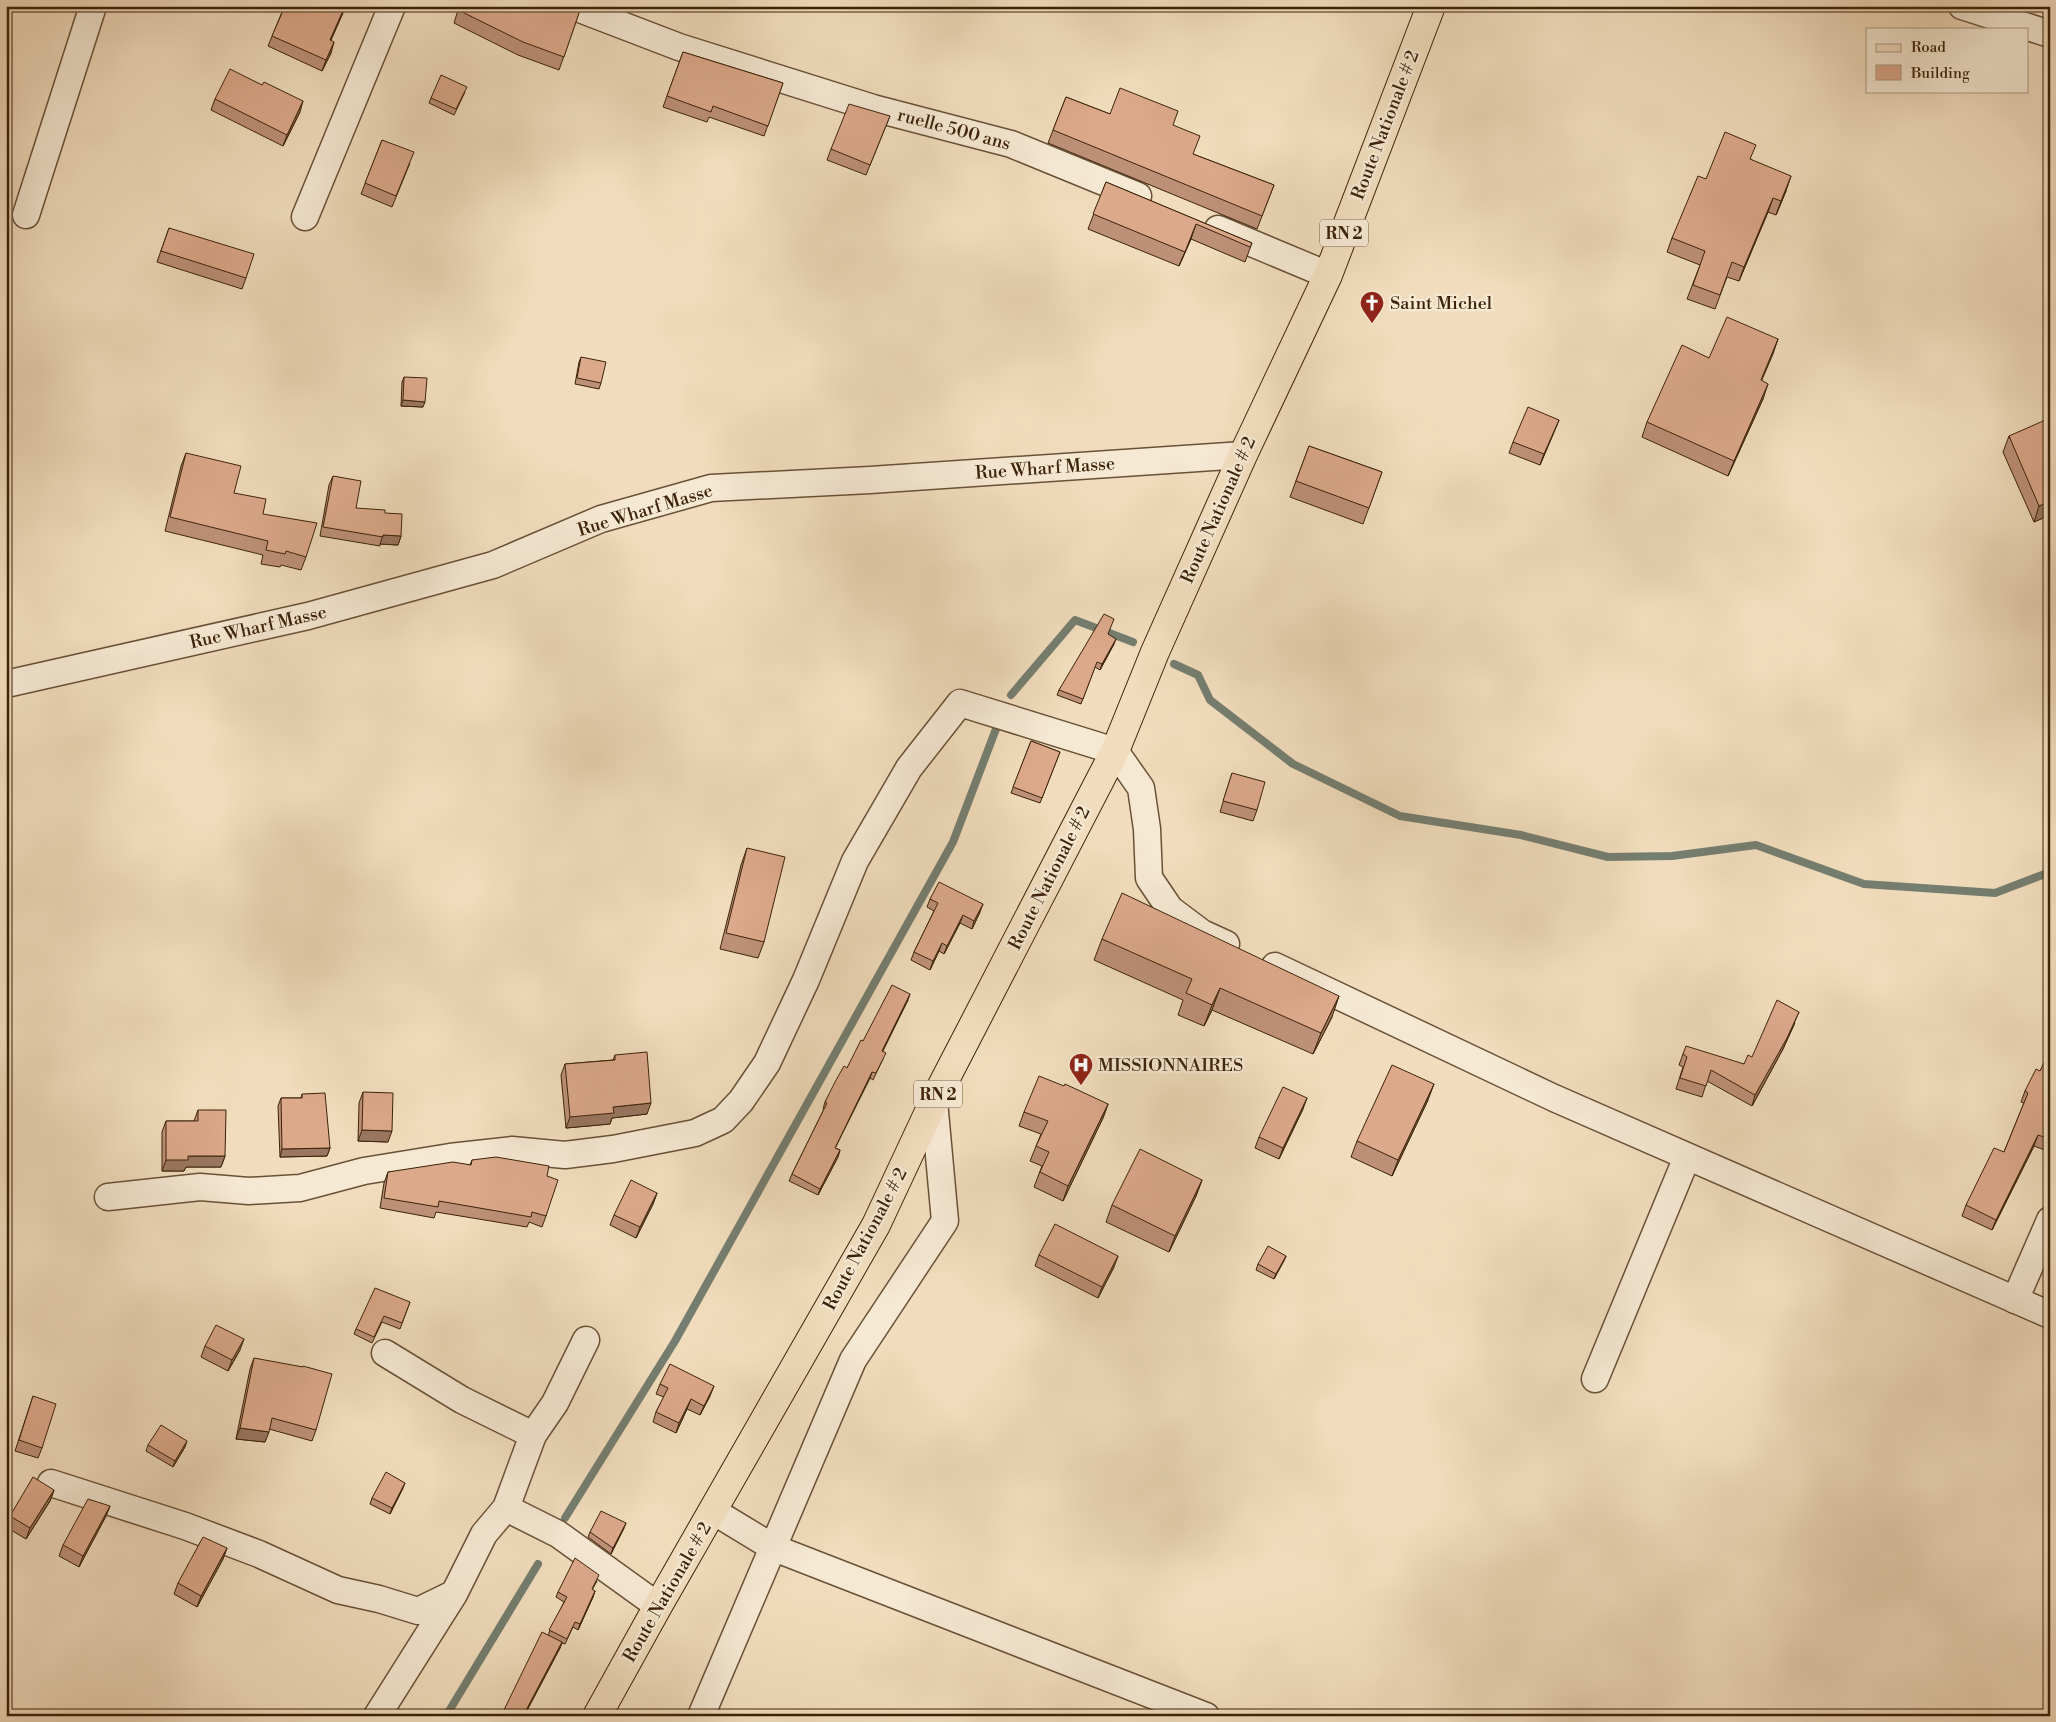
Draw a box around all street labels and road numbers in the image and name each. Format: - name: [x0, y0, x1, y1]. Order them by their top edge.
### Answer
- street label: Route Nationale # 2: [1346, 47, 1425, 203]
- street label: ruelle 500 ans: [895, 103, 1013, 156]
- road number: RN 2: [1320, 220, 1368, 247]
- street label: Route Nationale # 2: [1176, 433, 1261, 587]
- street label: Rue Wharf Masse: [974, 452, 1116, 485]
- street label: Rue Wharf Masse: [575, 479, 715, 542]
- street label: Rue Wharf Masse: [187, 601, 329, 654]
- street label: Route Nationale # 2: [1003, 803, 1096, 954]
- road number: RN 2: [914, 1080, 962, 1108]
- street label: Route Nationale # 2: [818, 1164, 913, 1314]
- street label: Route Nationale # 2: [618, 1518, 717, 1666]

